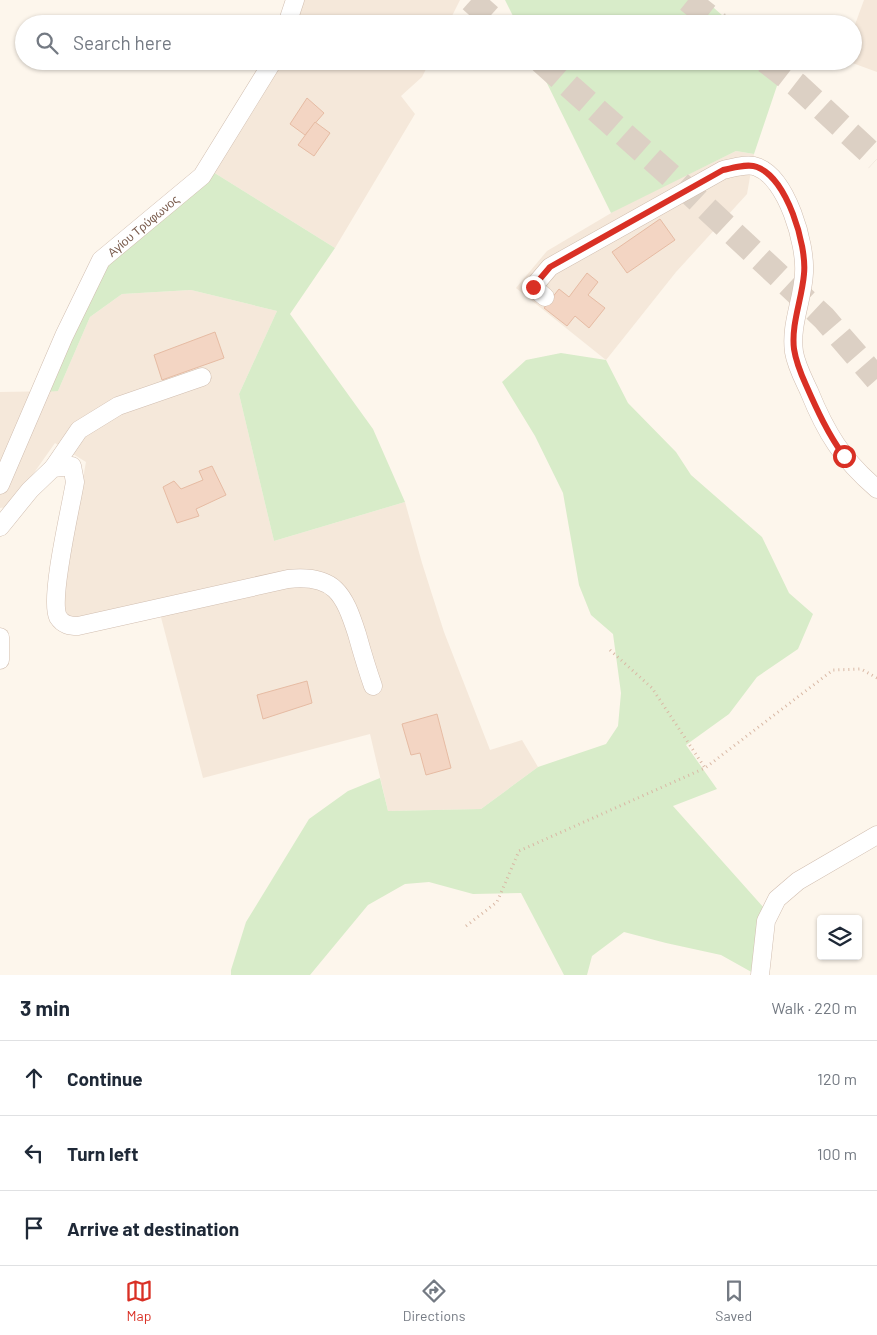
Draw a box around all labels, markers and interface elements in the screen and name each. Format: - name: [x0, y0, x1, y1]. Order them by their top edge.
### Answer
- search box: [15, 15, 862, 70]
- icon: search: [33, 29, 61, 57]
- text: Search here: [73, 31, 172, 54]
- street label: Αγίου Τρύφωνος: [104, 191, 182, 259]
- route end: [522, 276, 545, 299]
- route start: [833, 445, 856, 468]
- map controls: [817, 915, 862, 960]
- button: layers: [817, 915, 862, 960]
- text: 3 min: [20, 995, 70, 1020]
- text: Walk · 220 m: [771, 998, 857, 1017]
- icon: ahead: [20, 1064, 48, 1092]
- text: Continue: [67, 1067, 143, 1090]
- text: 120 m: [817, 1069, 857, 1088]
- icon: left: [20, 1139, 48, 1167]
- text: Turn left: [67, 1142, 138, 1165]
- text: 100 m: [817, 1144, 857, 1163]
- icon: arrive: [20, 1214, 48, 1242]
- text: Arrive at destination: [67, 1217, 239, 1240]
- tab: Map: [125, 1277, 153, 1324]
- tab: Directions: [403, 1277, 465, 1324]
- tab: Saved: [715, 1277, 752, 1324]

